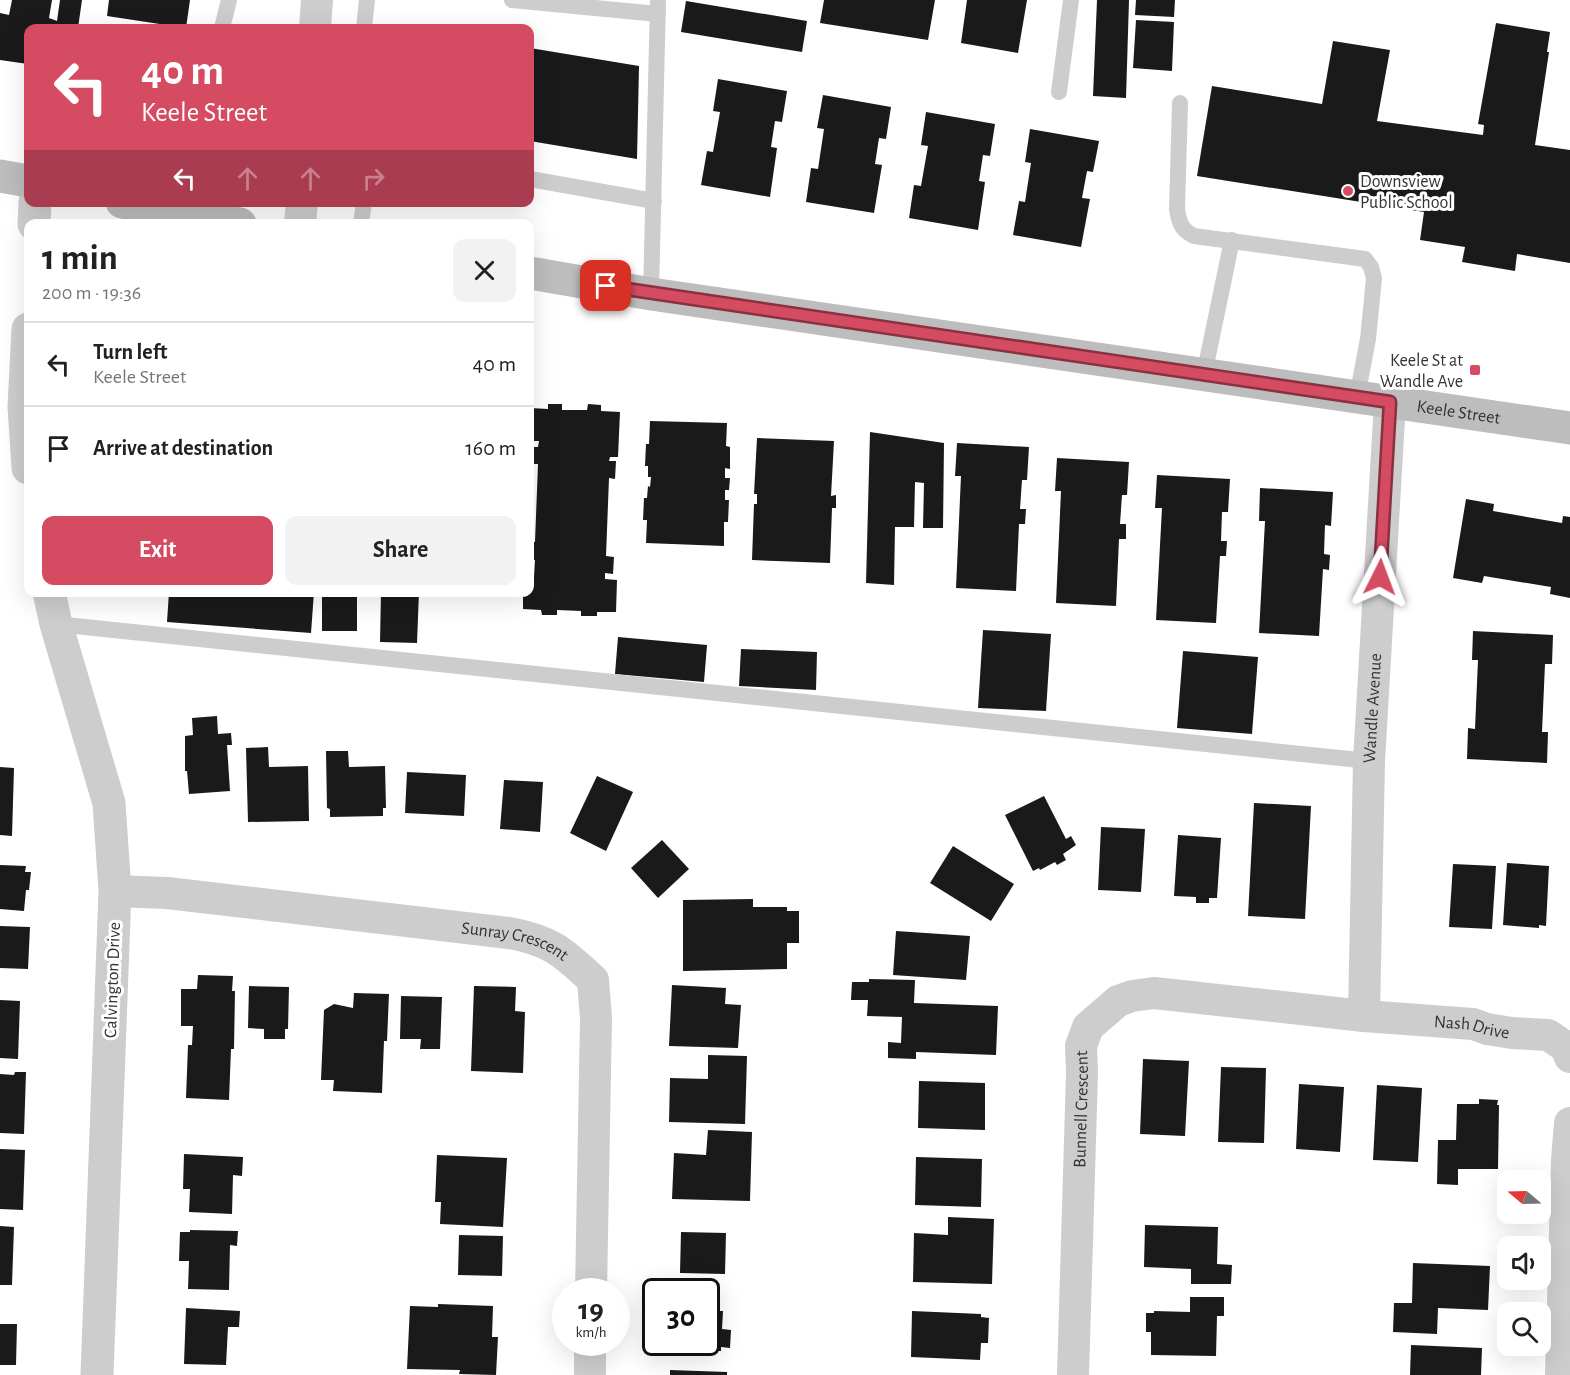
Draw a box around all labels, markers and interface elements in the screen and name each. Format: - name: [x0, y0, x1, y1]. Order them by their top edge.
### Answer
- icon: left: [42, 48, 120, 126]
- text: 40 m: [141, 50, 224, 92]
- text: Keele Street: [141, 99, 267, 126]
- icon: left: [168, 162, 201, 195]
- icon: ahead: [231, 162, 264, 195]
- icon: ahead: [294, 162, 327, 195]
- icon: right: [357, 162, 390, 195]
- place label: Downsview Public School: [1360, 173, 1453, 212]
- marker: Downsview Public School: [1341, 184, 1355, 198]
- button: close: [453, 239, 516, 302]
- text: 1 min: [42, 240, 118, 276]
- pin: [580, 260, 631, 311]
- icon: arrive: [589, 269, 622, 302]
- text: 200 m · 19:36: [42, 283, 141, 303]
- text: Turn left: [93, 341, 167, 363]
- icon: left: [42, 348, 75, 381]
- place label: Keele St at Wandle Ave: [1380, 352, 1463, 391]
- text: 40 m: [473, 353, 516, 375]
- marker: Keele St at Wandle Ave: [1468, 363, 1482, 377]
- text: Keele Street: [93, 367, 186, 387]
- street label: Keele Street: [1416, 398, 1502, 428]
- icon: arrive: [42, 432, 75, 465]
- text: Arrive at destination: [93, 437, 273, 459]
- text: 160 m: [465, 437, 516, 459]
- button: Exit: [42, 516, 273, 585]
- button: Share: [285, 516, 516, 585]
- position arrow: [1348, 545, 1412, 609]
- street label: Wandle Avenue: [1361, 653, 1385, 764]
- street label: Sunray Crescent: [460, 919, 572, 965]
- street label: Calvington Drive: [102, 922, 124, 1038]
- street label: Nash Drive: [1433, 1013, 1511, 1042]
- street label: Bunnell Crescent: [1071, 1050, 1092, 1168]
- north arrow: [1497, 1170, 1551, 1224]
- map controls: [1497, 1170, 1551, 1356]
- button: sound: [1497, 1236, 1551, 1290]
- speed limit sign: 30: [642, 1278, 720, 1356]
- text: 19: [578, 1295, 604, 1325]
- button: search: [1497, 1302, 1551, 1356]
- text: km/h: [576, 1325, 606, 1340]

